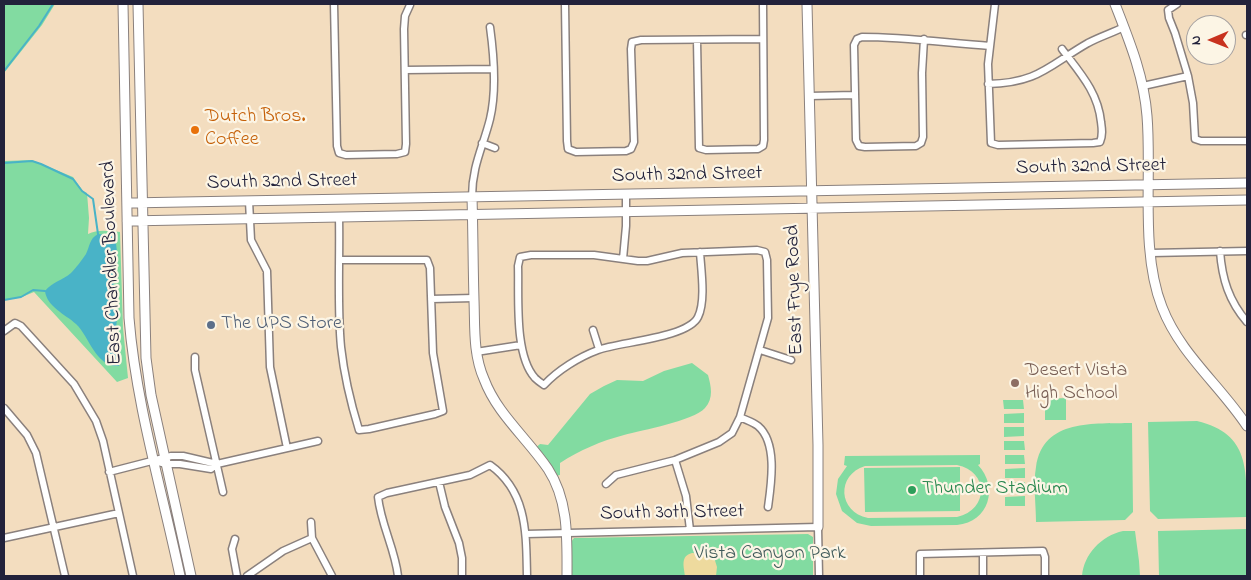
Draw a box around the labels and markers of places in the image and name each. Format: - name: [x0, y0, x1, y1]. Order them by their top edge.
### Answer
- place label: Dutch Bros. Coffee: [205, 106, 305, 153]
- marker: Dutch Bros. Coffee: [189, 124, 201, 136]
- place label: The UPS Store: [221, 313, 342, 337]
- marker: The UPS Store: [205, 319, 217, 331]
- place label: Desert Vista High School: [1025, 360, 1127, 407]
- marker: Desert Vista High School: [1009, 377, 1021, 389]
- place label: Thunder Stadium: [922, 478, 1068, 502]
- marker: Thunder Stadium: [906, 484, 918, 496]

